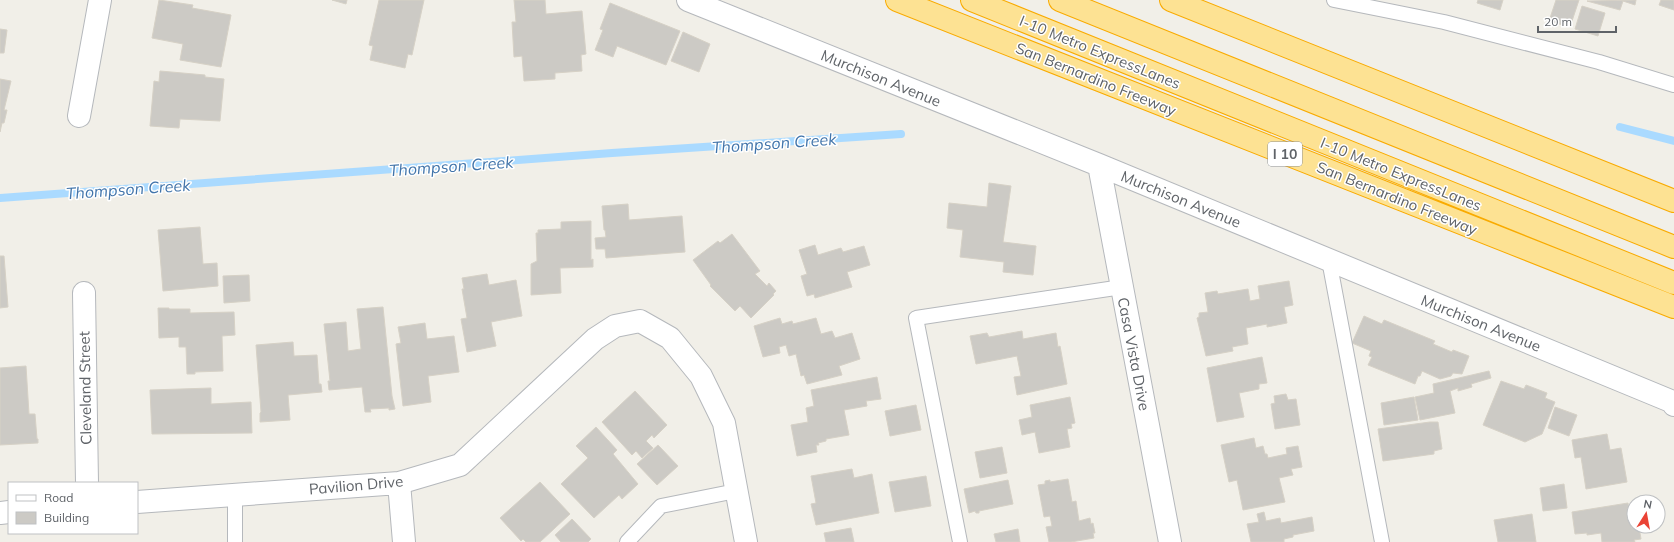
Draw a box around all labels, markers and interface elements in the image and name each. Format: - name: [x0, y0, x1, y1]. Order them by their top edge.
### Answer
- scale bar: [1538, 8, 1616, 34]
- street label: I-10 Metro ExpressLanes: [1017, 11, 1183, 93]
- text: 20 m: [1544, 14, 1572, 29]
- street label: San Bernardino Freeway: [1013, 38, 1179, 120]
- street label: Murchison Avenue: [818, 45, 944, 111]
- water label: Thompson Creek: [711, 129, 838, 157]
- street label: I-10 Metro ExpressLanes: [1318, 133, 1484, 215]
- road number: I 10: [1268, 142, 1302, 166]
- water label: Thompson Creek: [388, 152, 515, 180]
- street label: San Bernardino Freeway: [1314, 157, 1480, 239]
- street label: Murchison Avenue: [1118, 166, 1244, 232]
- water label: Thompson Creek: [65, 175, 192, 203]
- street label: Murchison Avenue: [1418, 290, 1544, 356]
- street label: Casa Vista Drive: [1114, 296, 1154, 412]
- street label: Cleveland Street: [75, 331, 95, 445]
- street label: Pavilion Drive: [308, 471, 404, 499]
- legend: [8, 482, 138, 534]
- text: Road: [44, 490, 73, 505]
- north arrow: [1626, 494, 1666, 534]
- text: N: [1642, 497, 1653, 512]
- text: Building: [44, 510, 89, 525]

